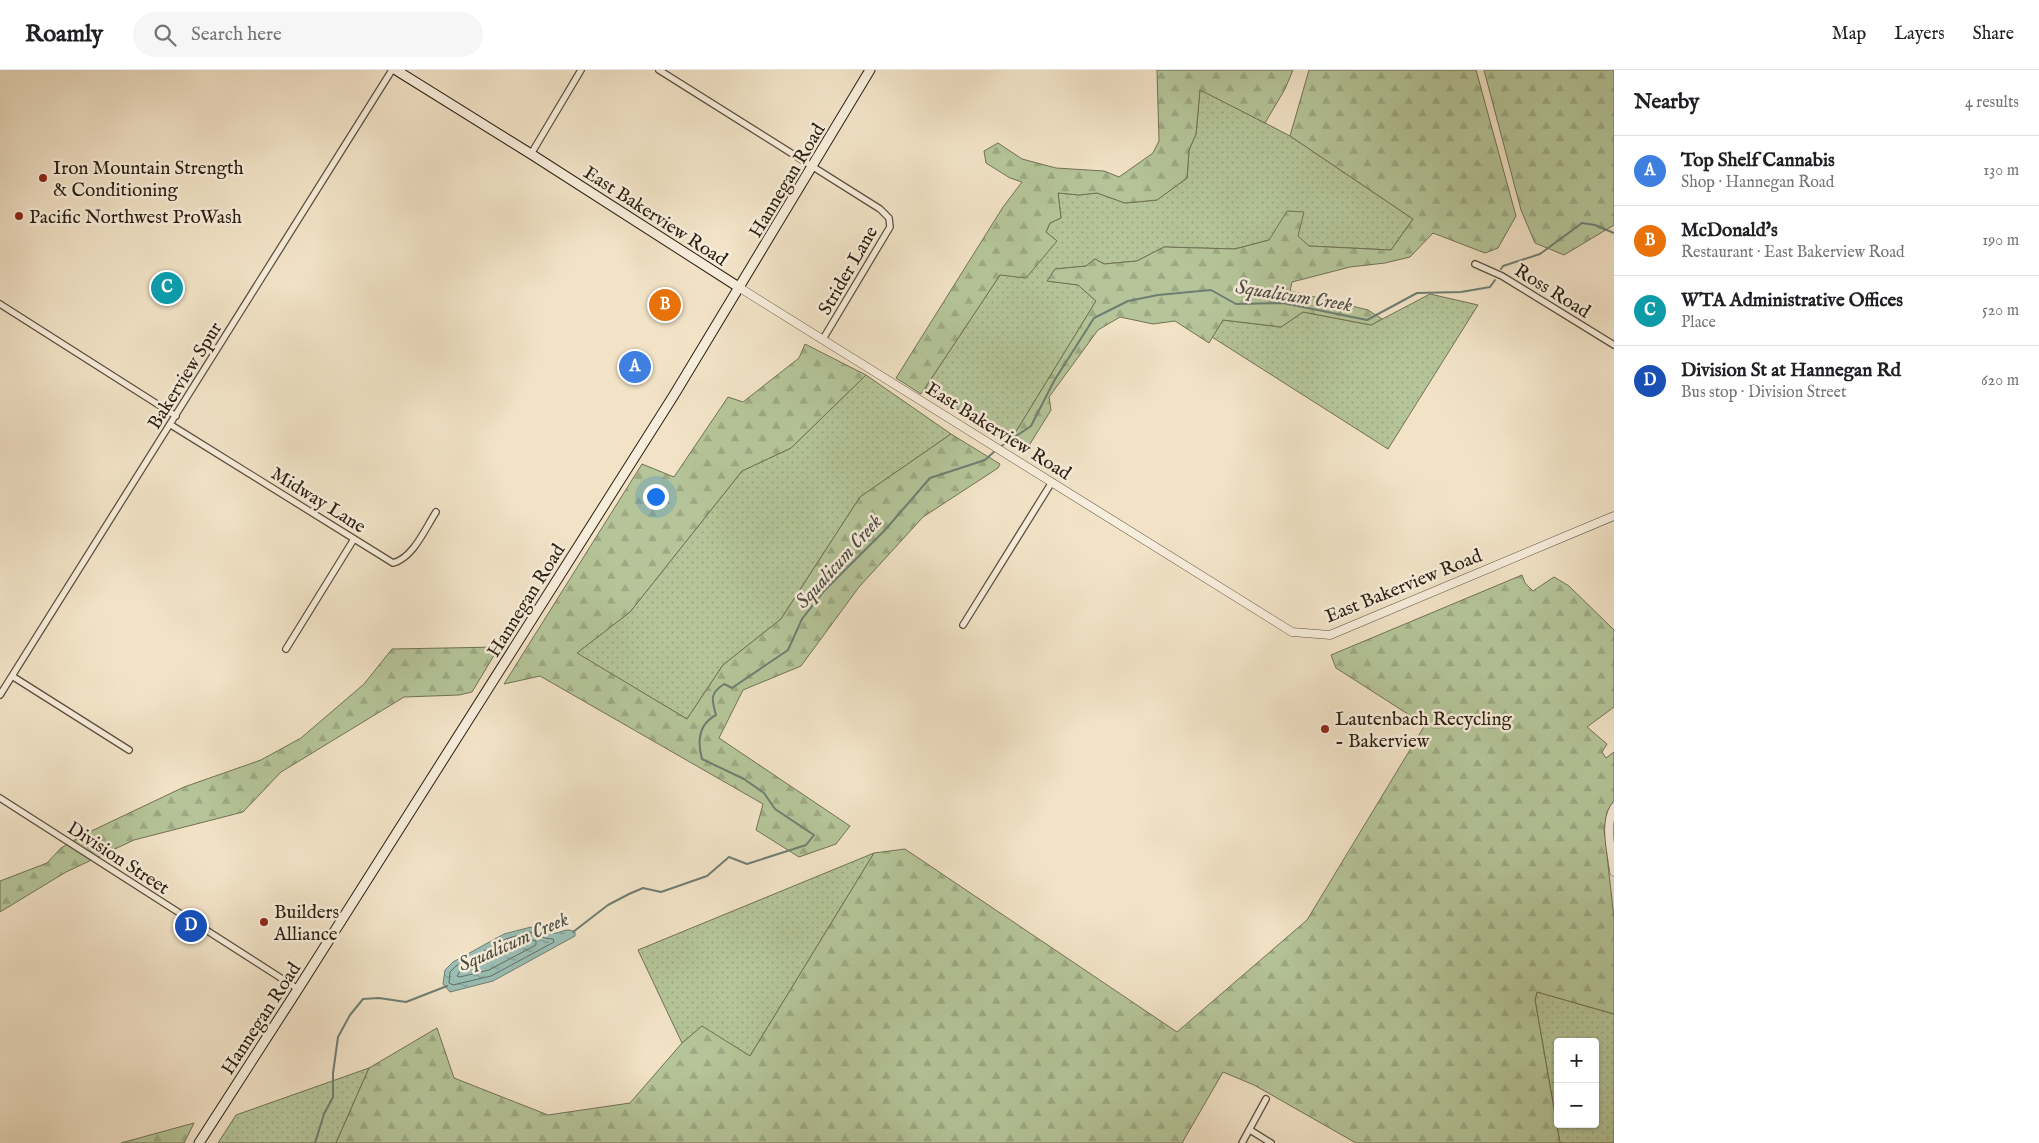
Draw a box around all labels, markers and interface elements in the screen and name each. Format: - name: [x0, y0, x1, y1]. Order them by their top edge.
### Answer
- search box: [133, 12, 483, 57]
- text: Roamly: [25, 19, 103, 50]
- icon: search: [151, 21, 179, 49]
- text: Search here: [191, 23, 282, 47]
- text: Map: [1832, 23, 1866, 46]
- text: Layers: [1894, 23, 1945, 46]
- text: Share: [1973, 23, 2014, 46]
- text: Nearby: [1634, 89, 1699, 116]
- text: 4 results: [1965, 93, 2019, 113]
- street label: Hannegan Road: [744, 119, 832, 243]
- text: Top Shelf Cannabis: [1681, 149, 1835, 173]
- place label: Iron Mountain Strength & Conditioning: [53, 157, 244, 203]
- street label: East Bakerview Road: [578, 161, 732, 273]
- text: A: [1645, 161, 1655, 181]
- text: 130 m: [1983, 161, 2019, 181]
- marker: Iron Mountain Strength & Conditioning: [37, 172, 49, 184]
- text: Shop · Hannegan Road: [1681, 173, 1834, 193]
- place label: Pacific Northwest ProWash: [29, 206, 242, 230]
- marker: Pacific Northwest ProWash: [13, 210, 25, 222]
- text: McDonald's: [1681, 219, 1778, 243]
- street label: Strider Lane: [814, 222, 884, 320]
- text: B: [1645, 231, 1655, 251]
- text: 190 m: [1982, 231, 2019, 251]
- text: Restaurant · East Bakerview Road: [1681, 243, 1905, 263]
- street label: Ross Road: [1510, 259, 1595, 325]
- pin: C: [151, 269, 183, 307]
- water label: Squalicum Creek: [1234, 275, 1354, 318]
- pin: B: [649, 286, 681, 324]
- text: WTA Administrative Offices: [1681, 289, 1903, 313]
- text: C: [1644, 301, 1656, 321]
- text: 520 m: [1982, 301, 2019, 321]
- text: Place: [1681, 313, 1716, 333]
- street label: Bakerview Spur: [143, 318, 228, 434]
- pin: A: [619, 348, 651, 386]
- text: Division St at Hannegan Rd: [1681, 359, 1901, 383]
- text: D: [1644, 371, 1656, 391]
- text: 620 m: [1981, 371, 2019, 391]
- street label: East Bakerview Road: [921, 377, 1076, 487]
- text: Bus stop · Division Street: [1681, 383, 1846, 403]
- street label: Midway Lane: [266, 462, 370, 539]
- your location: [643, 484, 669, 510]
- water label: Squalicum Creek: [790, 510, 888, 614]
- street label: Hannegan Road: [482, 539, 572, 662]
- street label: East Bakerview Road: [1322, 544, 1486, 629]
- place label: Lautenbach Recycling - Bakerview: [1335, 708, 1513, 754]
- marker: Lautenbach Recycling - Bakerview: [1319, 723, 1331, 735]
- street label: Division Street: [62, 817, 174, 901]
- place label: Builders Alliance: [273, 901, 339, 947]
- pin: D: [175, 907, 207, 945]
- water label: Squalicum Creek: [455, 907, 573, 978]
- marker: Builders Alliance: [258, 916, 270, 928]
- street label: Hannegan Road: [216, 958, 307, 1080]
- map controls: [1554, 1038, 1599, 1128]
- button: +: [1554, 1038, 1599, 1083]
- button: −: [1554, 1083, 1599, 1128]

